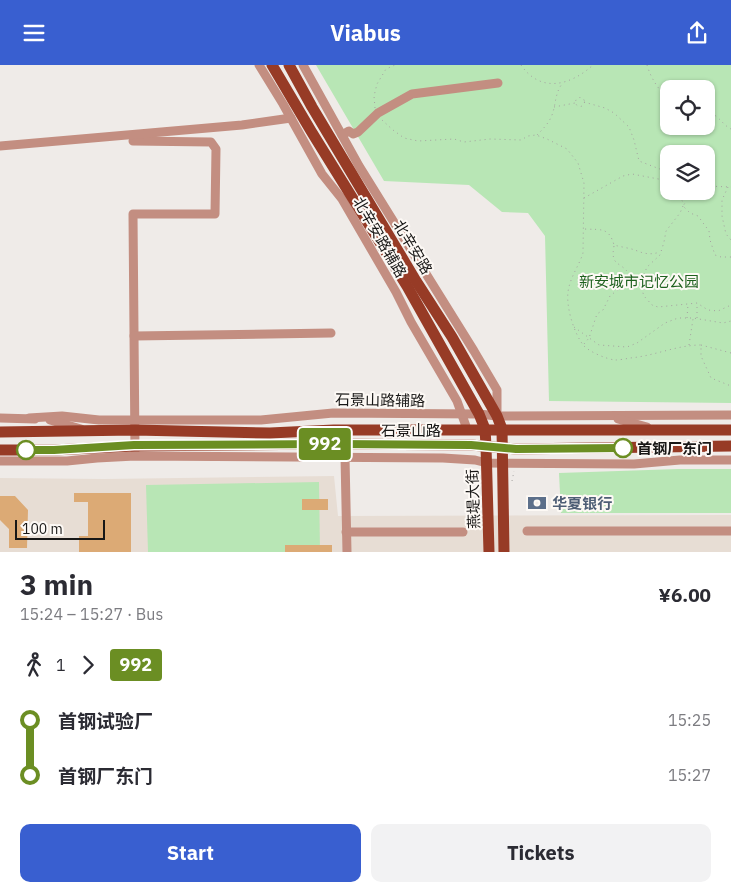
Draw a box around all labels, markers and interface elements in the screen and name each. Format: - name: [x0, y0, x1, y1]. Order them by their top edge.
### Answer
- text: Viabus: [330, 18, 401, 47]
- icon: menu: [20, 19, 48, 47]
- icon: share: [683, 19, 711, 47]
- map controls: [660, 80, 715, 200]
- button: locate: [660, 80, 715, 135]
- button: layers: [660, 145, 715, 200]
- street label: 北辛安路辅路: [349, 193, 411, 281]
- street label: 北辛安路: [389, 216, 437, 278]
- park label: 新安城市记忆公园: [579, 272, 699, 291]
- street label: 石景山路辅路: [335, 390, 425, 410]
- street label: 石景山路: [381, 421, 441, 440]
- line badge: 992: [296, 428, 354, 460]
- text: 992: [309, 432, 341, 455]
- marker: 首钢厂东门: [613, 438, 633, 458]
- place label: 首钢厂东门: [637, 439, 712, 458]
- unlabelled marker: [16, 440, 36, 460]
- street label: 燕堤大街: [462, 469, 484, 529]
- bank icon: 华夏银行: [526, 492, 548, 514]
- place label: 华夏银行: [552, 494, 612, 513]
- scale bar: [15, 517, 105, 540]
- text: 100 m: [22, 520, 63, 538]
- text: 3 min: [20, 566, 93, 603]
- text: ¥6.00: [659, 583, 711, 607]
- text: 15:24 – 15:27 · Bus: [20, 604, 163, 624]
- icon: walk: [20, 651, 48, 679]
- icon: forward: [74, 651, 102, 679]
- text: 992: [120, 653, 152, 676]
- text: 1: [56, 655, 66, 675]
- text: 首钢试验厂: [58, 709, 153, 733]
- text: 15:25: [668, 710, 711, 730]
- text: 首钢厂东门: [58, 764, 153, 788]
- text: 15:27: [668, 765, 711, 785]
- button: Start: [20, 824, 361, 882]
- button: Tickets: [371, 824, 711, 882]

